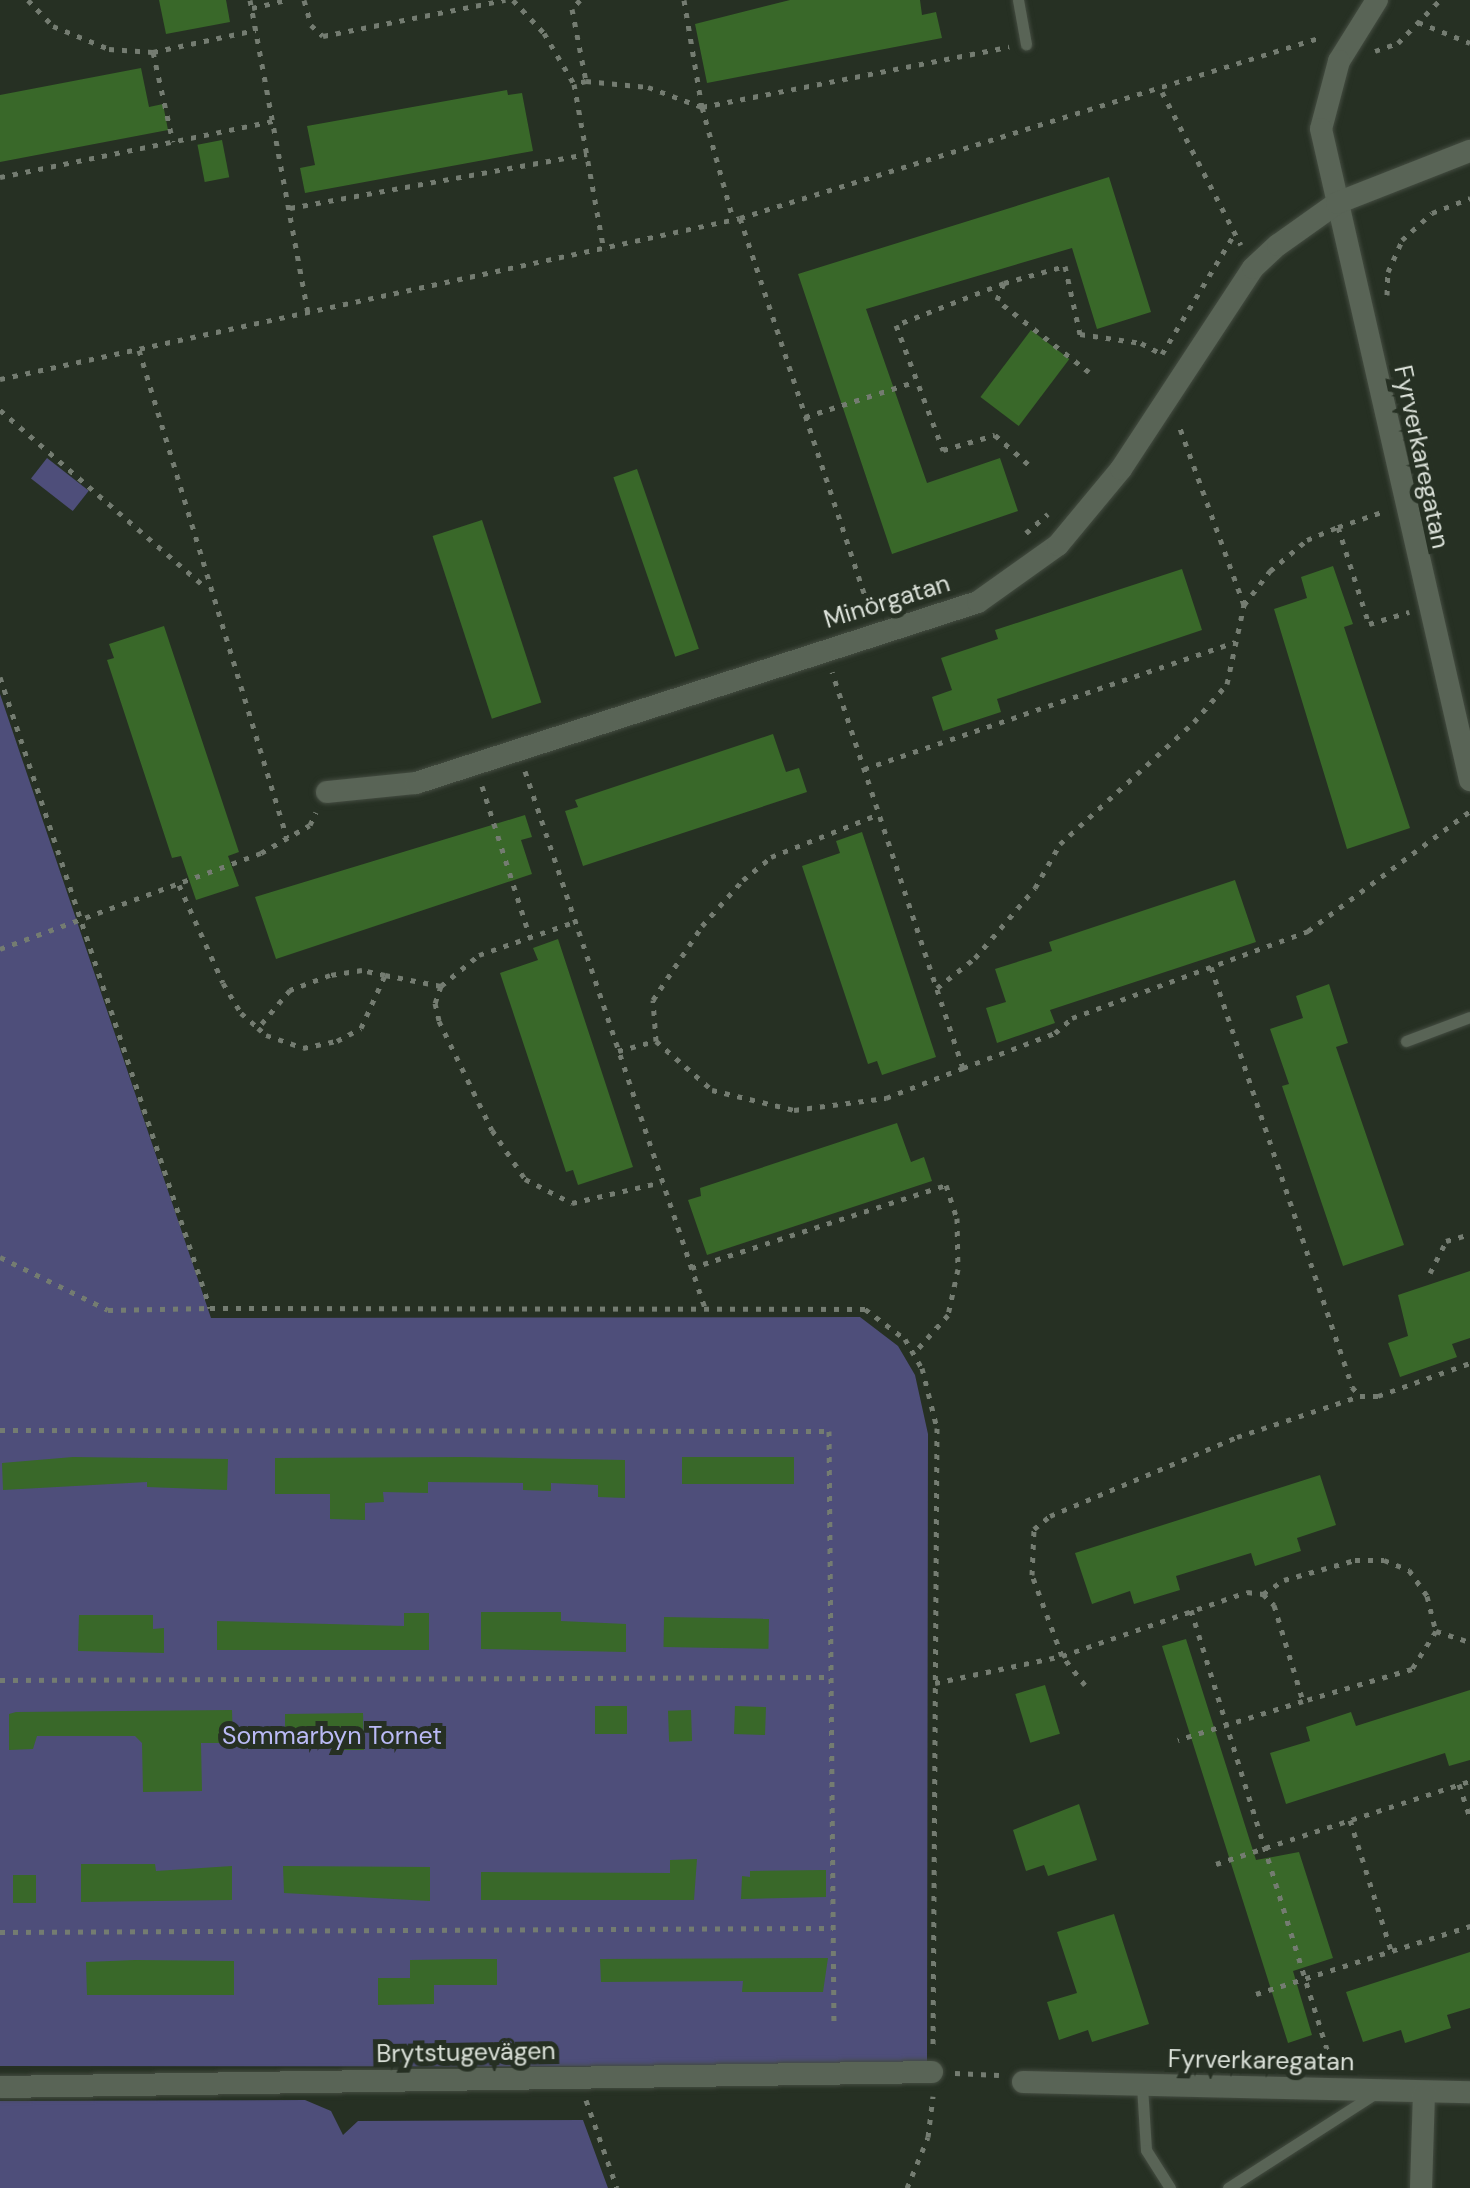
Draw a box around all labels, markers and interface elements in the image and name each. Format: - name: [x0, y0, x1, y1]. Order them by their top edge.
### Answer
- street label: Fyrverkaregatan: [1387, 363, 1455, 551]
- street label: Minörgatan: [820, 569, 954, 635]
- park label: Sommarbyn Tornet: [222, 1721, 442, 1751]
- street label: Brytstugevägen: [376, 2036, 556, 2070]
- street label: Fyrverkaregatan: [1168, 2044, 1354, 2078]

